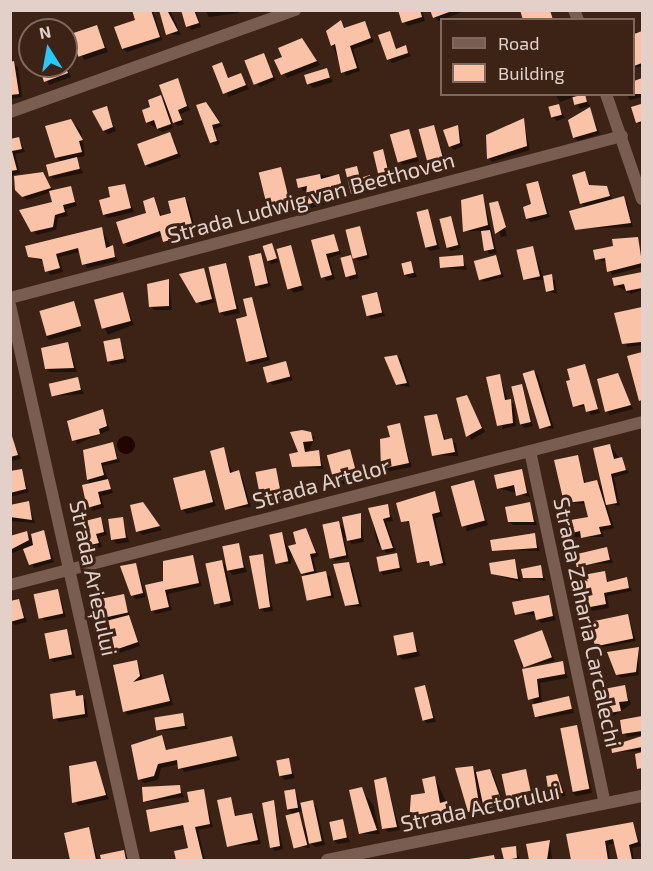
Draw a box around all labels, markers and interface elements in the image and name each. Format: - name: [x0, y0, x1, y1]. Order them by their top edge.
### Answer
- north arrow: [18, 18, 78, 78]
- legend: [440, 18, 635, 96]
- text: N: [37, 21, 52, 42]
- text: Road: [498, 32, 539, 54]
- text: Building: [498, 62, 565, 84]
- street label: Strada Ludwig van Beethoven: [164, 146, 458, 248]
- street label: Strada Artelor: [249, 452, 393, 514]
- street label: Strada Zaharia Carcalechi: [549, 495, 627, 749]
- street label: Strada Arieșului: [65, 497, 123, 659]
- street label: Strada Actorului: [398, 777, 562, 837]

